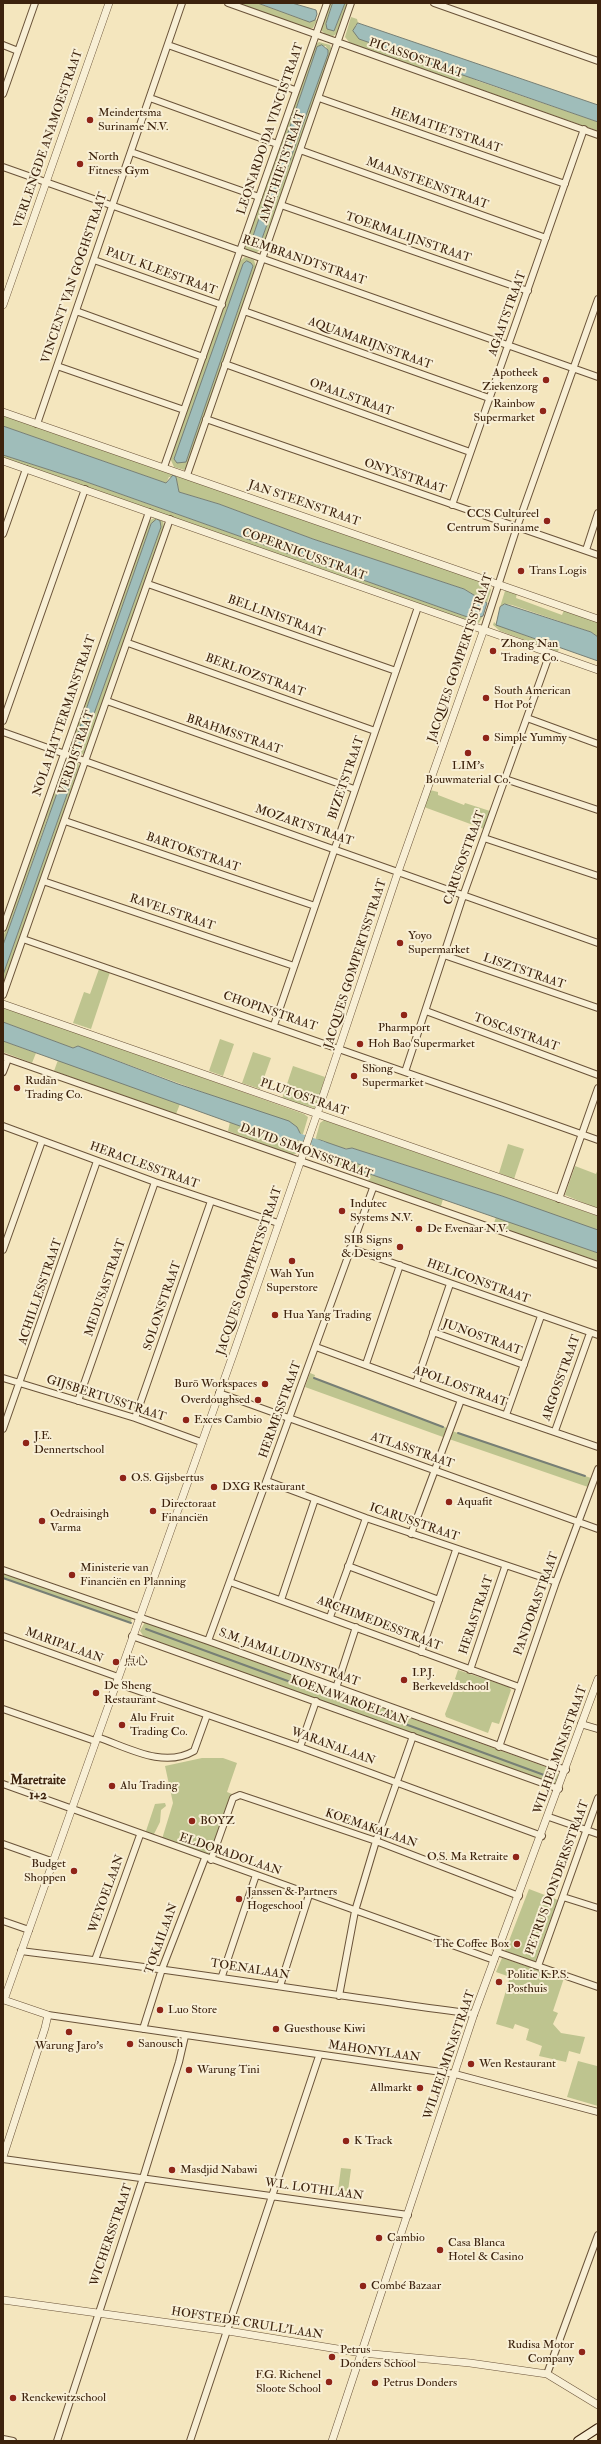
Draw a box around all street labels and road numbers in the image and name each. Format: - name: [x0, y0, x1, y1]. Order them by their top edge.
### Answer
- street label: PICASSOSTRAAT: [367, 36, 465, 82]
- street label: LEONARDO DA VINCISTRAAT: [235, 41, 307, 217]
- street label: VERLENGDE ANAMOESTRAAT: [12, 48, 86, 230]
- street label: HEMATIETSTRAAT: [389, 105, 503, 157]
- street label: AMETHIETSTRAAT: [257, 109, 309, 225]
- street label: MAANSTEENSTRAAT: [364, 155, 490, 213]
- street label: VINCENT VAN GOGHSTRAAT: [39, 191, 111, 365]
- street label: TOERMALIJNSTRAAT: [343, 210, 473, 266]
- street label: REMBRANDTSTRAAT: [240, 233, 368, 289]
- street label: PAUL KLEESTRAAT: [103, 245, 219, 299]
- street label: AGAATSTRAAT: [486, 270, 530, 358]
- street label: AQUAMARIJNSTRAAT: [306, 315, 434, 373]
- street label: OPAALSTRAAT: [307, 376, 395, 420]
- street label: ONYXSTRAAT: [362, 456, 448, 498]
- street label: JAN STEENSTRAAT: [246, 478, 362, 530]
- street label: COPERNICUSSTRAAT: [240, 526, 368, 584]
- street label: JACQUES GOMPERTSSTRAAT: [425, 572, 497, 744]
- street label: BELLINISTRAAT: [226, 593, 326, 641]
- street label: NOLA HATTERMANSTRAAT: [31, 633, 99, 799]
- street label: BERLIOZSTRAAT: [203, 651, 307, 701]
- street label: VERDISTRAAT: [56, 709, 98, 797]
- street label: BRAHMSSTRAAT: [184, 712, 284, 758]
- street label: BIZETSTRAAT: [326, 734, 368, 822]
- street label: MOZARTSTRAAT: [253, 802, 355, 850]
- street label: CARUSOSTRAAT: [441, 809, 489, 907]
- street label: BARTOKSTRAAT: [144, 830, 242, 876]
- street label: JACQUES GOMPERTSSTRAAT: [322, 877, 390, 1051]
- street label: RAVELSTRAAT: [127, 892, 217, 934]
- street label: LISZTSTRAAT: [481, 951, 567, 993]
- street label: CHOPINSTRAAT: [221, 989, 319, 1035]
- street label: TOSCASTRAAT: [471, 1011, 561, 1055]
- street label: PLUTOSTRAAT: [258, 1076, 350, 1120]
- street label: DAVID SIMONSSTRAAT: [238, 1121, 374, 1183]
- street label: HERACLESSTRAAT: [87, 1140, 201, 1192]
- street label: JACQUES GOMPERTSSTRAAT: [214, 1185, 286, 1357]
- street label: ACHILLESSTRAAT: [16, 1237, 66, 1347]
- street label: MEDUSASTRAAT: [83, 1237, 129, 1339]
- street label: HELICONSTRAAT: [424, 1257, 532, 1307]
- street label: SOLONSTRAAT: [141, 1260, 185, 1352]
- street label: JUNOSTRAAT: [440, 1317, 524, 1359]
- street label: ARGOSSTRAAT: [540, 1333, 584, 1423]
- street label: HERMESSTRAAT: [257, 1360, 305, 1460]
- street label: APOLLOSTRAAT: [411, 1363, 509, 1411]
- street label: GIJSBERTUSSTRAAT: [44, 1373, 168, 1425]
- street label: ATLASSTRAAT: [368, 1430, 456, 1472]
- street label: ICARUSSTRAAT: [367, 1501, 461, 1545]
- street label: PANDORASTRAAT: [512, 1551, 562, 1657]
- street label: HERASTRAAT: [457, 1574, 497, 1656]
- street label: ARCHIMEDESSTRAAT: [315, 1594, 443, 1654]
- street label: MARIPALAAN: [23, 1625, 105, 1667]
- street label: S.M. JAMALUDINSTRAAT: [217, 1626, 361, 1690]
- street label: KOENAWAROELAAN: [288, 1673, 410, 1729]
- street label: WILHELMINASTRAAT: [531, 1684, 591, 1816]
- street label: WARANALAAN: [289, 1725, 377, 1769]
- street label: PETRUS DONDERSSTRAAT: [523, 1799, 593, 1957]
- street label: KOEMAKALAAN: [323, 1806, 419, 1852]
- street label: ELDORADOLAAN: [177, 1831, 283, 1879]
- street label: WEYOELAAN: [86, 1853, 128, 1935]
- street label: TOKAILAAN: [143, 1902, 181, 1976]
- street label: TOENALAAN: [209, 1957, 291, 1983]
- street label: WILHELMINASTRAAT: [421, 1989, 479, 2121]
- street label: MAHONYLAAN: [327, 2038, 421, 2066]
- street label: W.L. LOTHLAAN: [264, 2176, 364, 2204]
- street label: WICHERSSTRAAT: [88, 2182, 136, 2288]
- street label: HOFSTEDE CRULL'LAAN: [170, 2305, 324, 2343]

